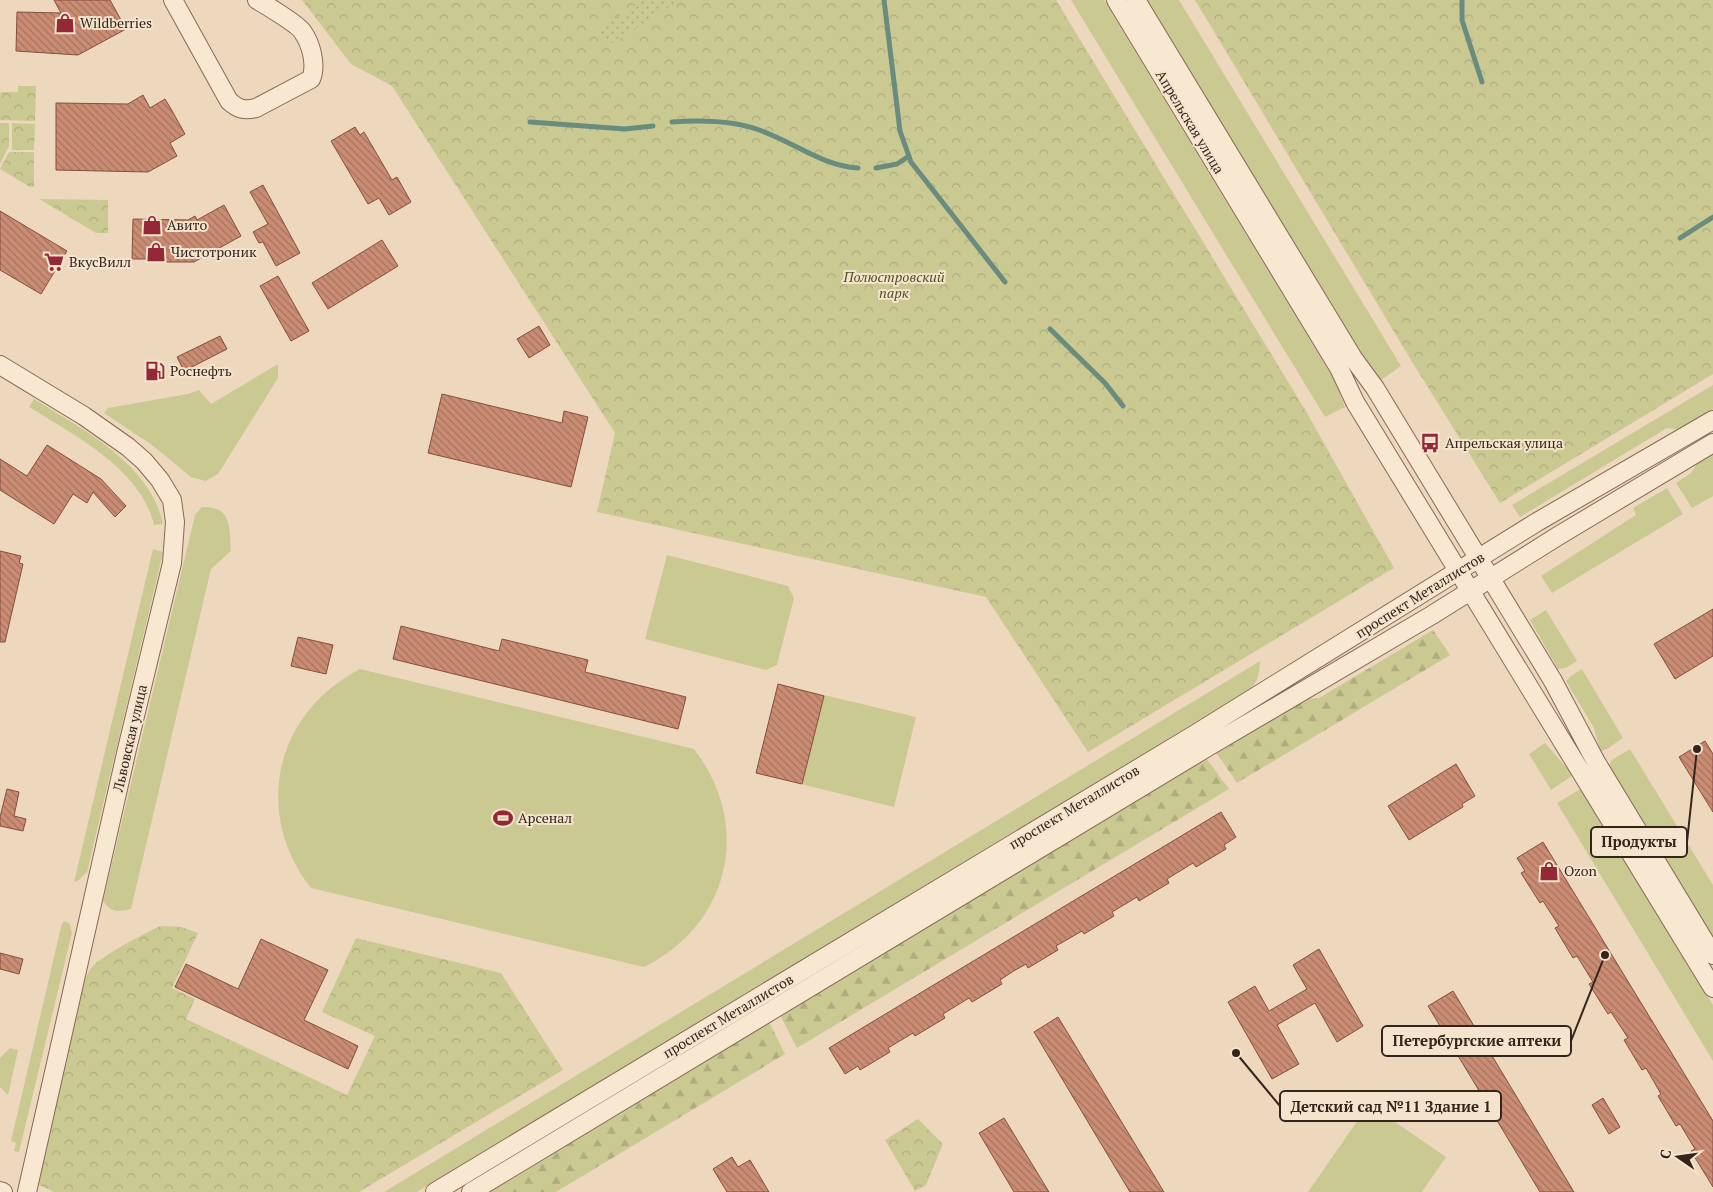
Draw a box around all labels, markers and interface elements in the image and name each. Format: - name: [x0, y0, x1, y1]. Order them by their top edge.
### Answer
- shop icon: Wildberries: [54, 12, 76, 34]
- place label: Wildberries: [80, 13, 152, 32]
- street label: Апрельская улица: [1152, 66, 1229, 177]
- shop icon: Авито: [141, 214, 163, 236]
- place label: Авито: [167, 215, 207, 234]
- shop icon: Чистотроник: [145, 241, 167, 263]
- place label: Чистотроник: [171, 242, 257, 261]
- supermarket icon: ВкусВилл: [43, 251, 65, 273]
- place label: ВкусВилл: [69, 252, 131, 271]
- park label: Полюстровский парк: [842, 267, 945, 302]
- fuel station icon: Роснефть: [144, 360, 166, 382]
- place label: Роснефть: [170, 361, 232, 380]
- bus stop icon: Апрельская улица: [1419, 432, 1441, 454]
- place label: Апрельская улица: [1445, 433, 1563, 452]
- street label: проспект Металлистов: [1351, 547, 1488, 642]
- street label: Львовская улица: [108, 682, 151, 794]
- street label: проспект Металлистов: [1005, 760, 1143, 853]
- sports icon: Арсенал: [492, 807, 514, 829]
- place label: Арсенал: [518, 808, 572, 827]
- callout: Продукты: [1591, 827, 1687, 857]
- text: Продукты: [1601, 831, 1677, 851]
- shop icon: Ozon: [1538, 860, 1560, 882]
- place label: Ozon: [1564, 861, 1598, 880]
- street label: проспект Металлистов: [659, 969, 797, 1062]
- callout: Петербургские аптеки: [1382, 1026, 1571, 1056]
- text: Петербургские аптеки: [1393, 1030, 1561, 1050]
- callout: Детский сад №11 Здание 1: [1280, 1091, 1501, 1121]
- text: Детский сад №11 Здание 1: [1290, 1096, 1492, 1116]
- north arrow: [1653, 1132, 1703, 1182]
- text: С: [1655, 1147, 1675, 1161]

